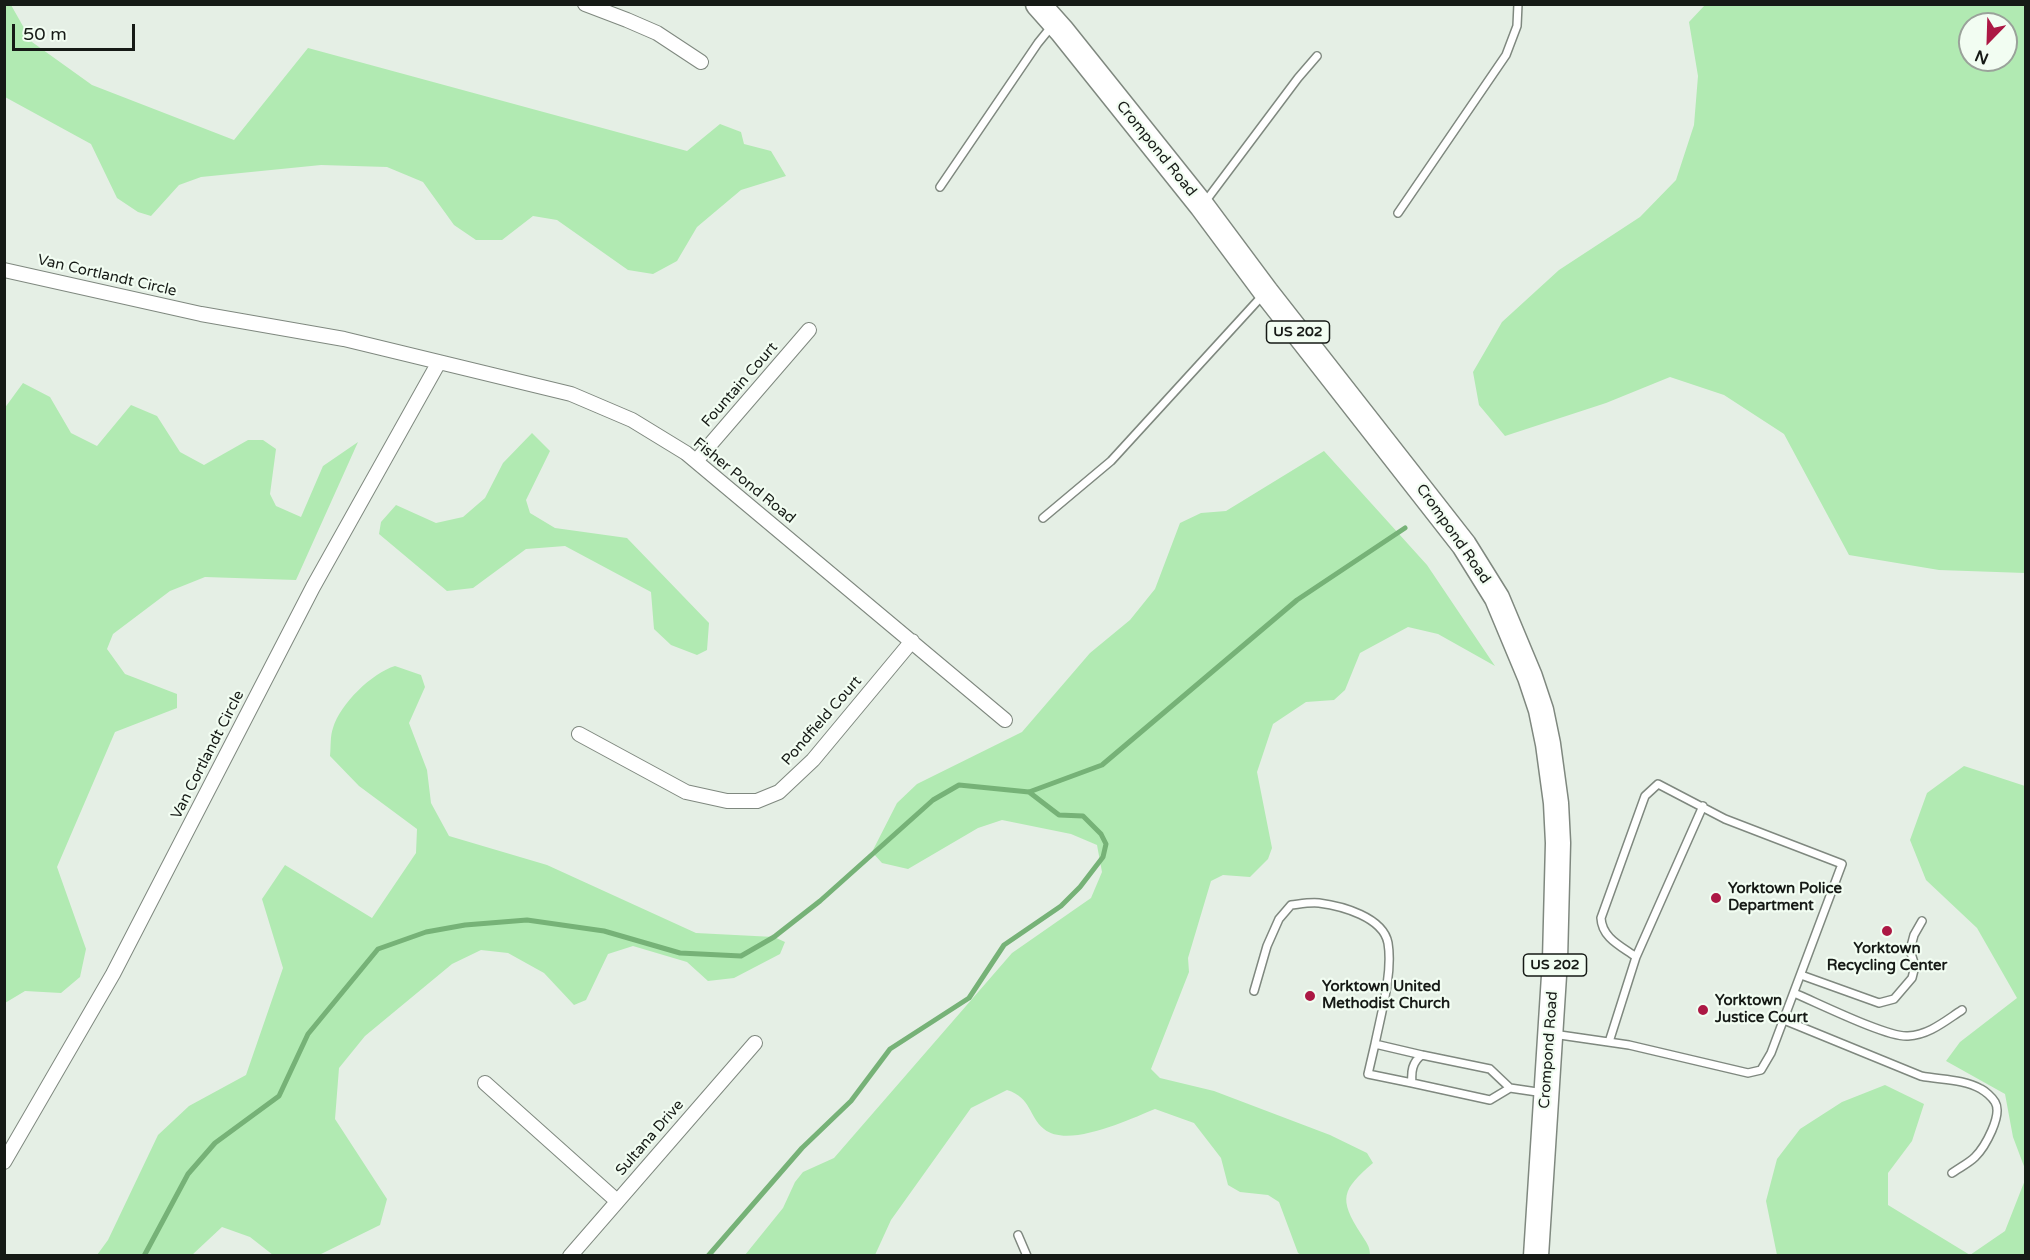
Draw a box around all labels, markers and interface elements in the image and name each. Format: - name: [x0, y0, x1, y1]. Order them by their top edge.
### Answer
- scale bar: [15, 12, 138, 50]
- north arrow: [1958, 12, 2018, 72]
- text: 50 m: [23, 23, 67, 45]
- text: N: [1972, 45, 1992, 68]
- street label: Crompond Road: [1112, 98, 1200, 200]
- street label: Van Cortlandt Circle: [36, 251, 178, 301]
- road number: US 202: [1266, 321, 1330, 343]
- street label: Fountain Court: [698, 339, 782, 431]
- street label: Fisher Pond Road: [689, 434, 799, 528]
- street label: Crompond Road: [1412, 481, 1494, 587]
- street label: Pondfield Court: [778, 673, 866, 769]
- street label: Van Cortlandt Circle: [168, 688, 248, 822]
- place label: Yorktown Police Department: [1728, 880, 1842, 915]
- marker: Yorktown Police Department: [1709, 891, 1723, 905]
- marker: Yorktown Recycling Center: [1880, 924, 1894, 938]
- place label: Yorktown Recycling Center: [1827, 940, 1947, 975]
- road number: US 202: [1524, 954, 1586, 976]
- place label: Yorktown United Methodist Church: [1322, 978, 1450, 1013]
- marker: Yorktown United Methodist Church: [1303, 989, 1317, 1003]
- street label: Crompond Road: [1536, 991, 1562, 1109]
- place label: Yorktown Justice Court: [1715, 992, 1808, 1027]
- marker: Yorktown Justice Court: [1696, 1003, 1710, 1017]
- street label: Sultana Drive: [612, 1096, 688, 1180]

